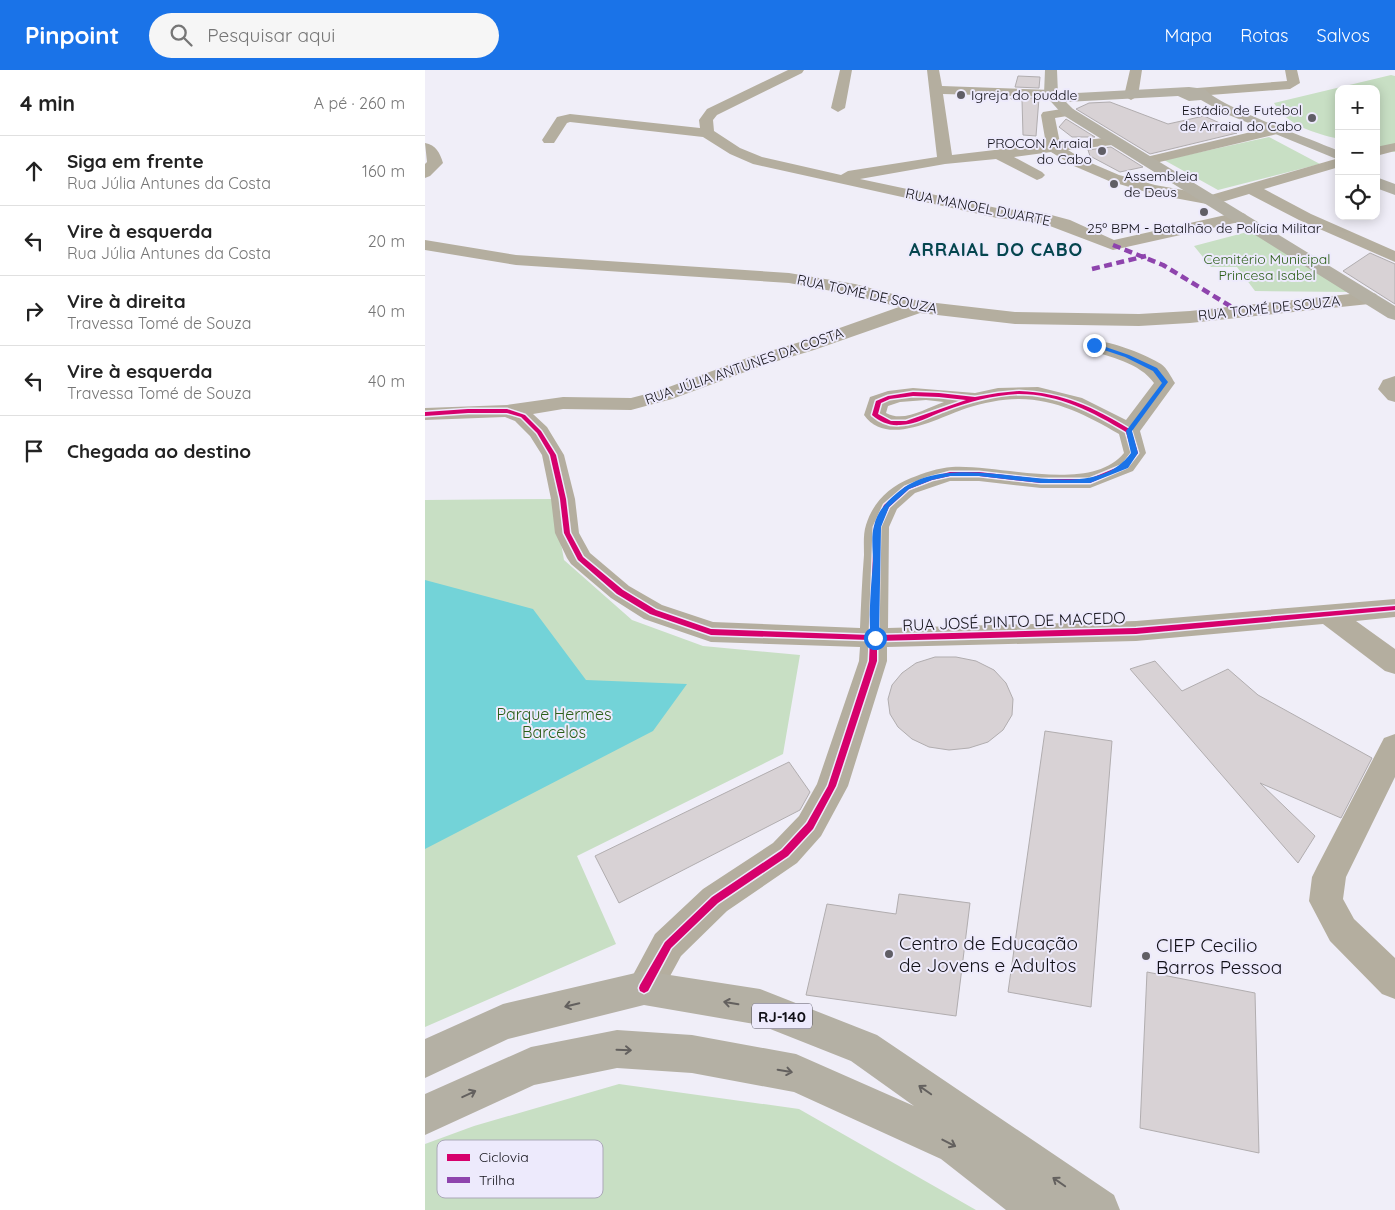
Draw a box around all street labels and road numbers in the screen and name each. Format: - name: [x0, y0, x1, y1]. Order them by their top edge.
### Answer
- street label: RUA MANOEL DUARTE: [904, 184, 1052, 230]
- street label: RUA TOMÉ DE SOUZA: [795, 270, 939, 318]
- street label: RUA TOMÉ DE SOUZA: [1197, 292, 1341, 324]
- street label: RUA JÚLIA ANTUNES DA COSTA: [642, 324, 846, 408]
- street label: RUA JOSÉ PINTO DE MACEDO: [902, 607, 1126, 635]
- road number: RJ-140: [752, 1004, 812, 1028]

